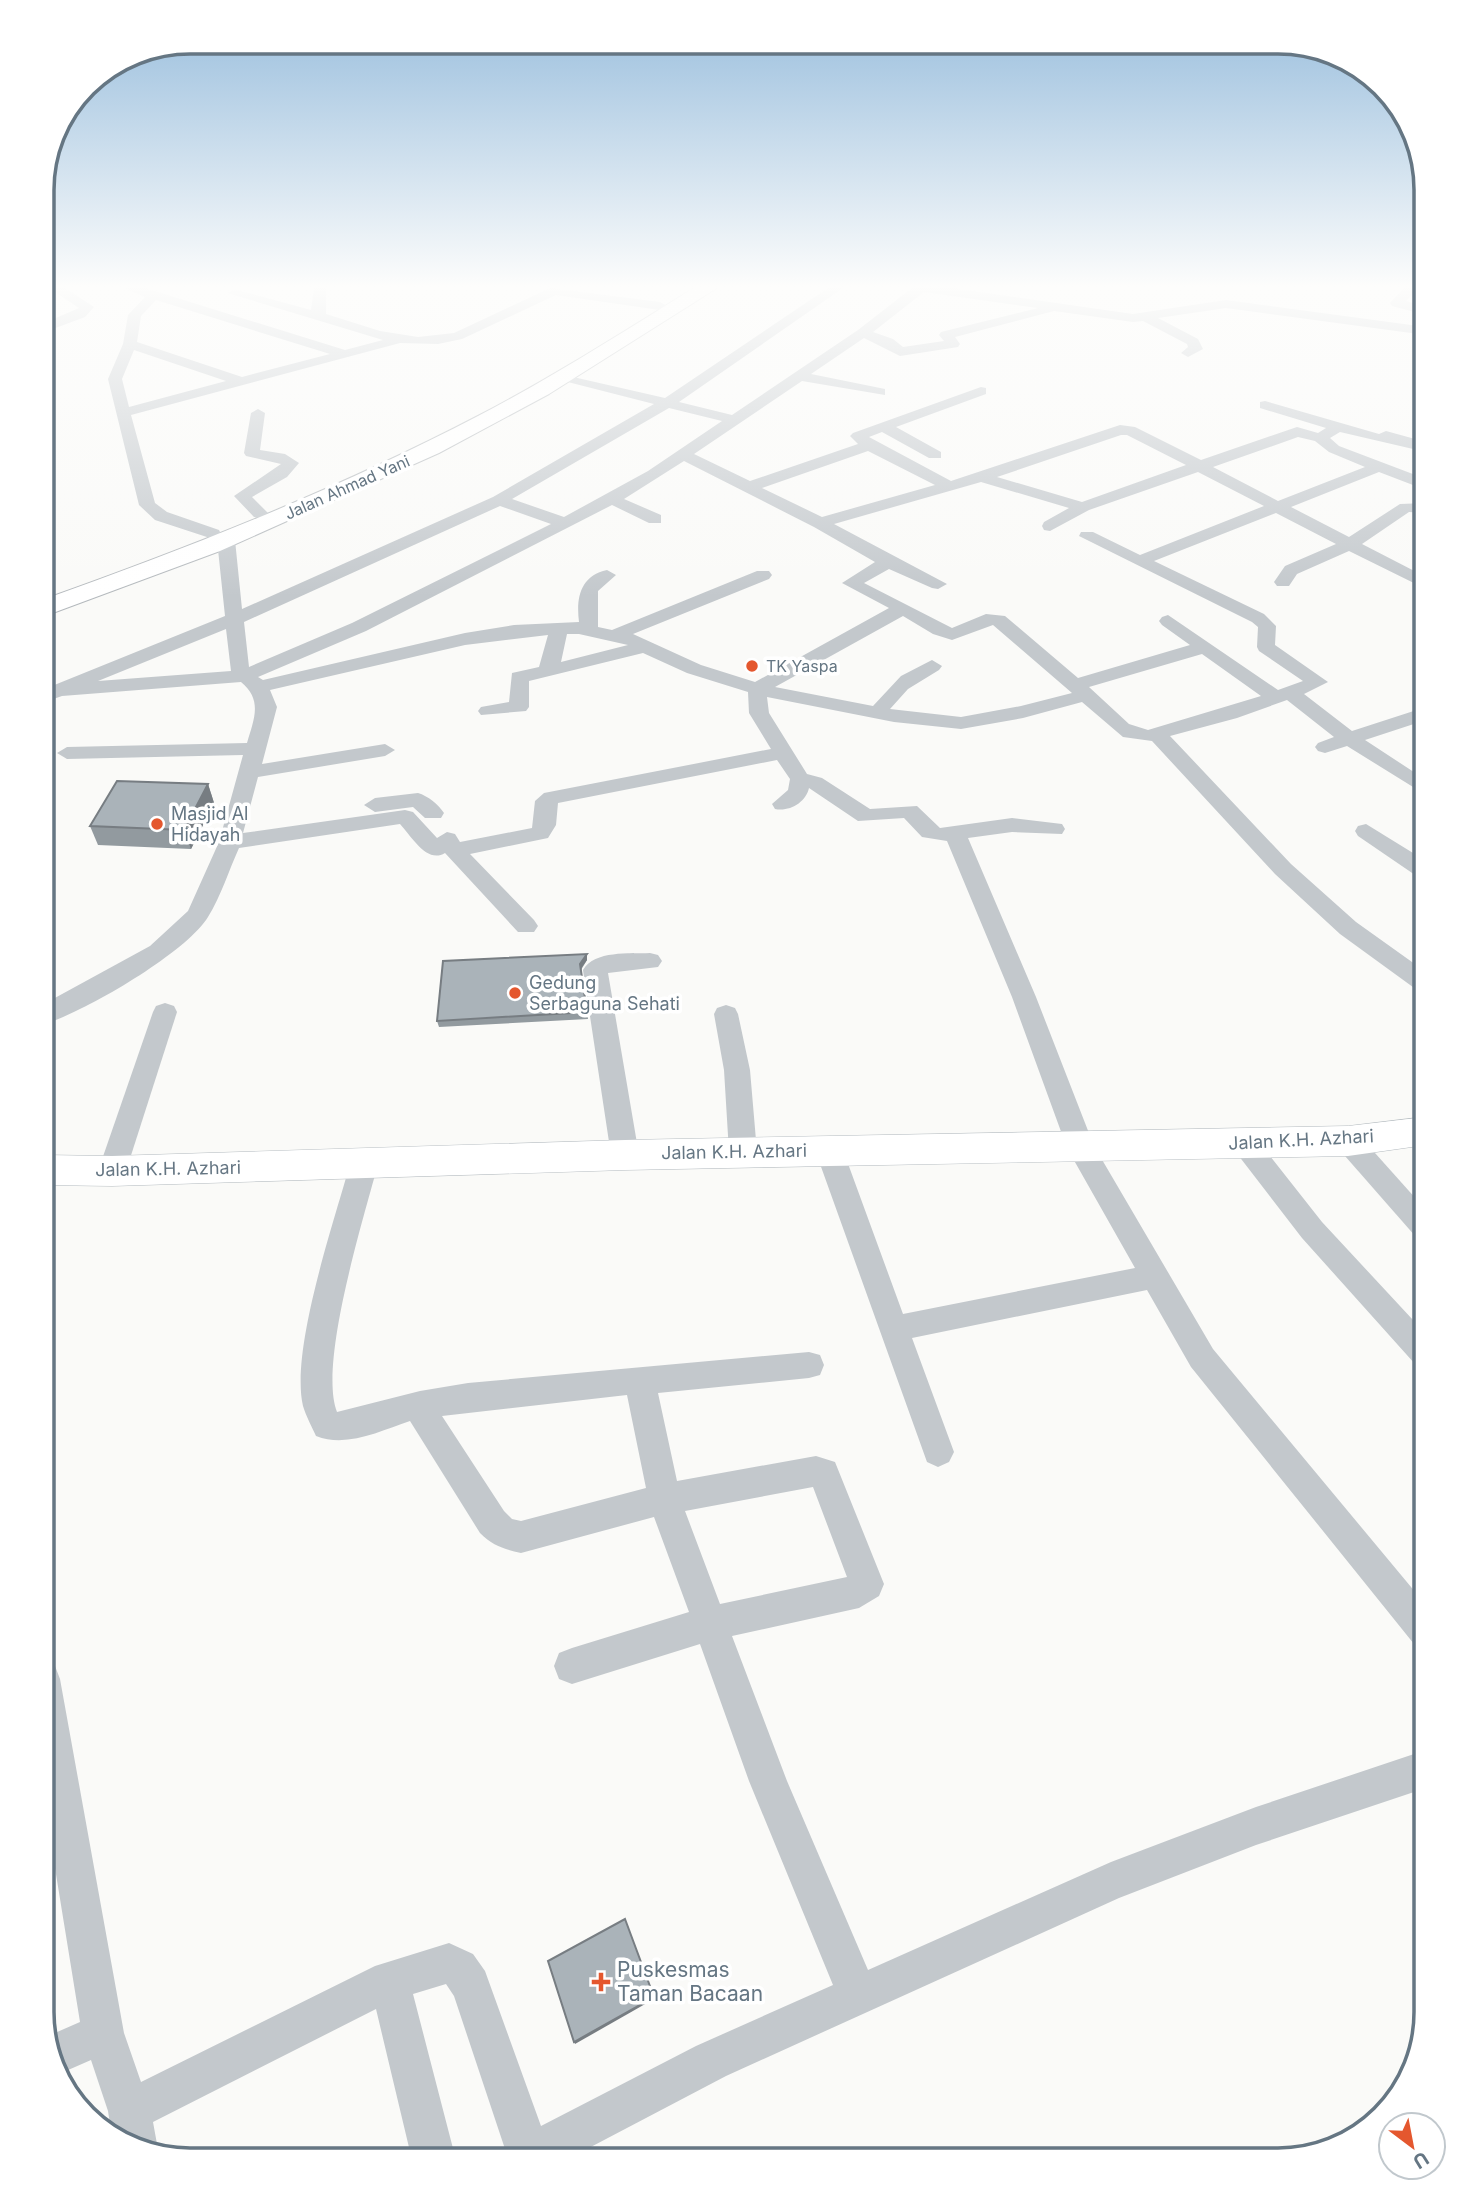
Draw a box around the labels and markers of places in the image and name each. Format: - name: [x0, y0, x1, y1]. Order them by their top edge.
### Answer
- place label: TK Yaspa: [766, 656, 838, 676]
- marker: TK Yaspa: [744, 658, 760, 674]
- place label: Masjid Al Hidayah: [171, 803, 248, 845]
- marker: Masjid Al Hidayah: [149, 816, 165, 832]
- place label: Gedung Serbaguna Sehati: [529, 972, 680, 1014]
- marker: Gedung Serbaguna Sehati: [507, 985, 523, 1001]
- place label: Puskesmas Taman Bacaan: [617, 1957, 763, 2006]
- marker: Puskesmas Taman Bacaan: [591, 1972, 611, 1992]

